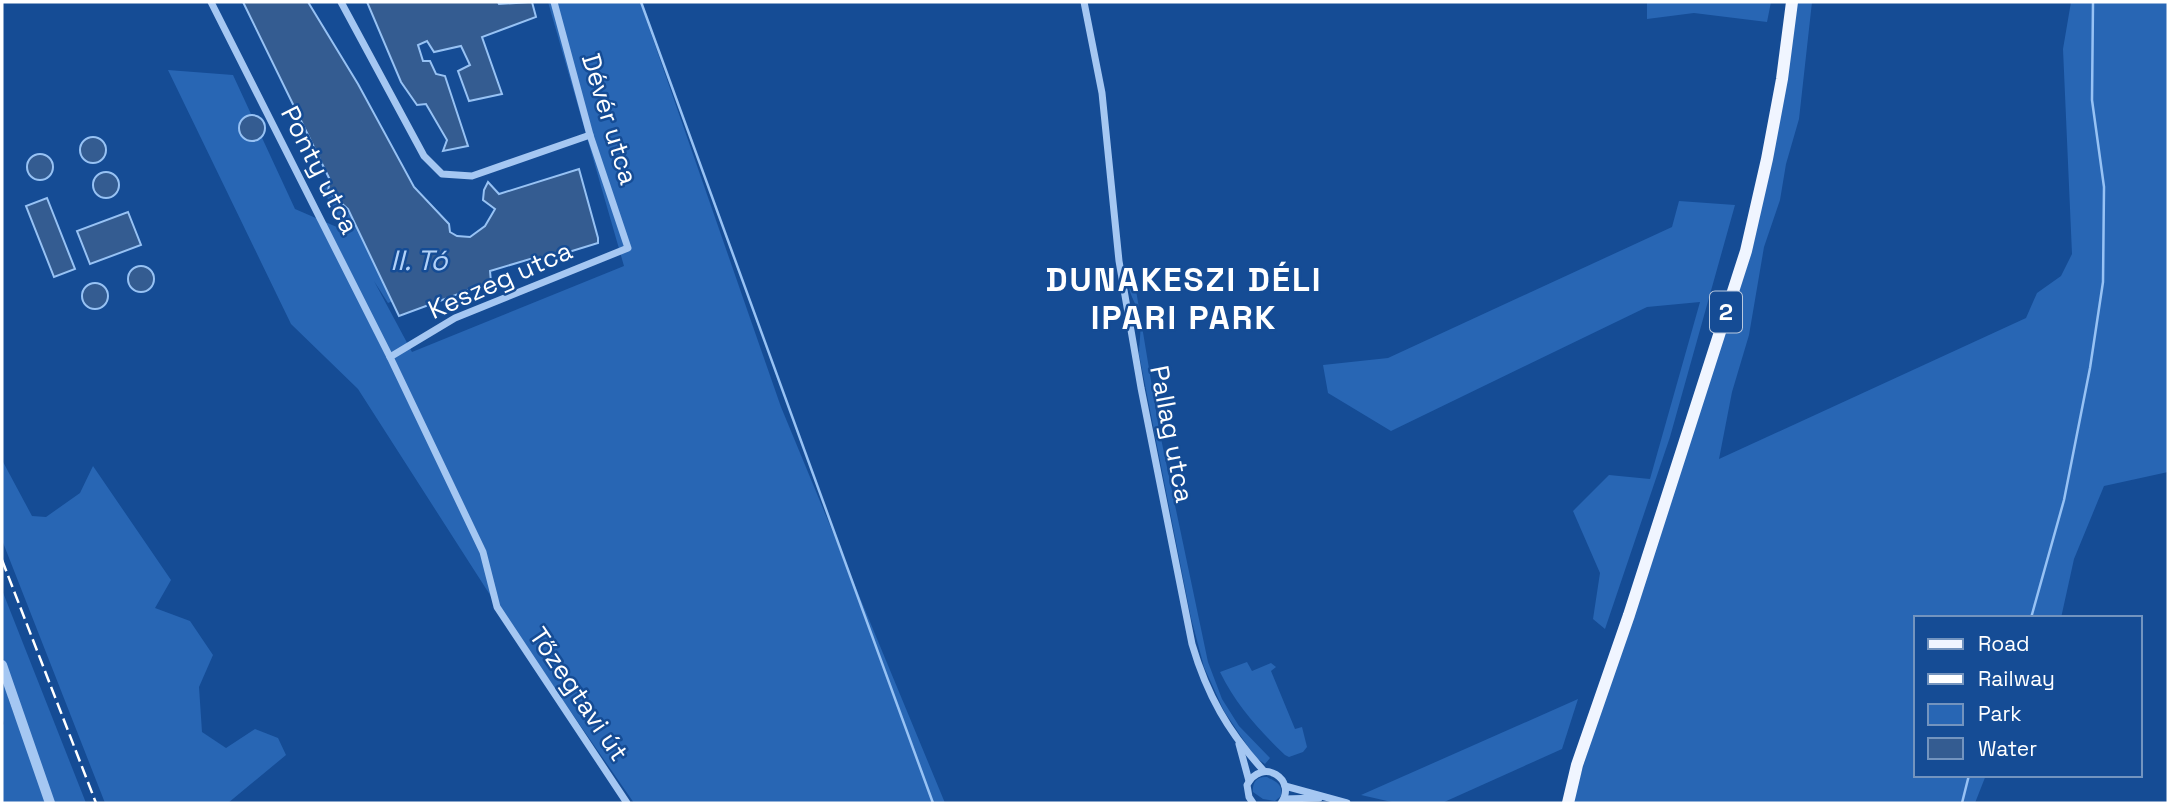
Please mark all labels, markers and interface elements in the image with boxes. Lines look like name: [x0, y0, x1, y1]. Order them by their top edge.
street label: Dévér utca: [574, 49, 646, 189]
street label: Ponty utca: [273, 100, 367, 240]
street label: Keszeg utca: [423, 233, 577, 327]
water label: II. Tó: [390, 242, 448, 278]
district label: DUNAKESZI DÉLI IPARI PARK: [1045, 259, 1323, 339]
road number: 2: [1710, 292, 1742, 332]
street label: Pallag utca: [1142, 363, 1202, 505]
legend: [1914, 616, 2142, 777]
street label: Tőzegtavi út: [522, 620, 636, 768]
text: Road: [1978, 630, 2030, 657]
text: Railway: [1978, 665, 2055, 692]
text: Park: [1978, 700, 2022, 727]
text: Water: [1978, 735, 2037, 762]

